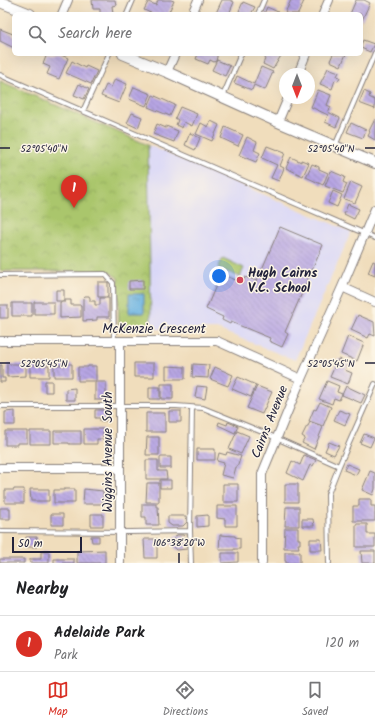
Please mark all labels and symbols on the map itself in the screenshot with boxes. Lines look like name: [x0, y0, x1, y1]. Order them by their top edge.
north arrow: [279, 68, 315, 104]
text: 52°05'40"N: [21, 141, 68, 157]
text: 52°05'40"N: [308, 141, 355, 157]
pin: 1: [61, 175, 87, 208]
place label: Hugh Cairns V.C. School: [248, 263, 317, 299]
your location: [209, 266, 229, 286]
marker: Hugh Cairns V.C. School: [235, 275, 245, 285]
street label: McKenzie Crescent: [102, 319, 207, 340]
text: 52°05'45"N: [20, 356, 68, 372]
text: 52°05'45"N: [307, 356, 355, 372]
street label: Cairns Avenue: [246, 382, 294, 462]
street label: Wiggins Avenue South: [98, 392, 119, 512]
scale bar: [12, 535, 82, 554]
text: 106°38'20"W: [153, 535, 205, 551]

